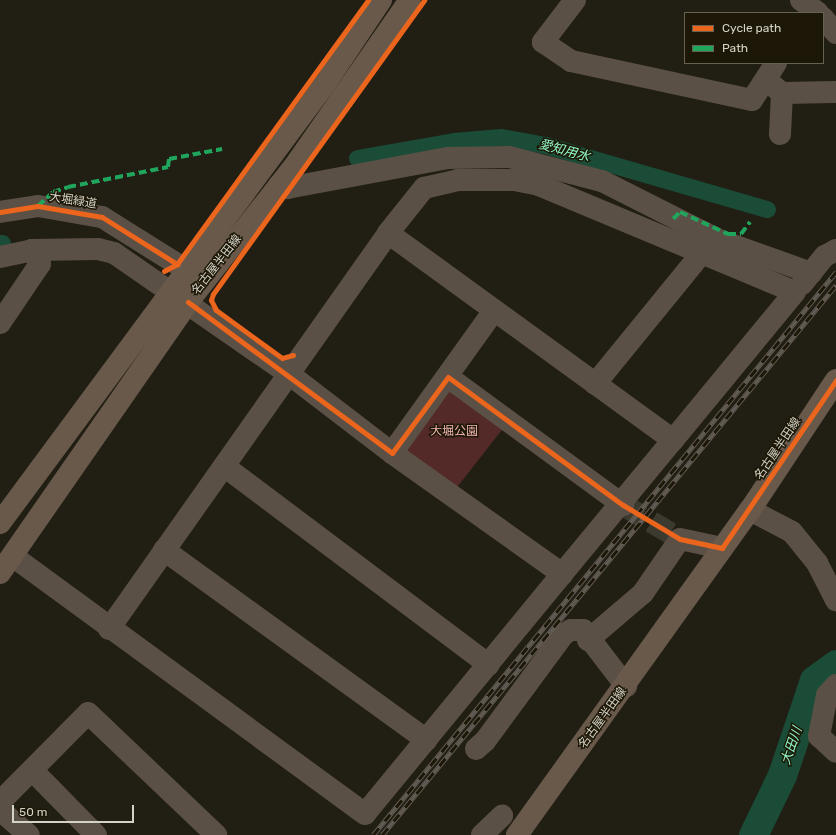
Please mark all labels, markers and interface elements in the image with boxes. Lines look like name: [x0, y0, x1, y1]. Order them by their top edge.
legend: [684, 12, 824, 64]
text: Cycle path: [722, 21, 781, 35]
text: Path: [722, 41, 748, 55]
water label: 愛知用水: [537, 137, 591, 165]
street label: 大堀緑道: [48, 190, 98, 212]
street label: 名古屋半田線: [189, 232, 245, 298]
street label: 名古屋半田線: [752, 415, 804, 483]
park label: 大堀公園: [430, 425, 478, 439]
street label: 名古屋半田線: [576, 685, 630, 751]
water label: 大田川: [778, 725, 806, 767]
scale bar: [14, 797, 136, 823]
text: 50 m: [19, 805, 47, 819]

